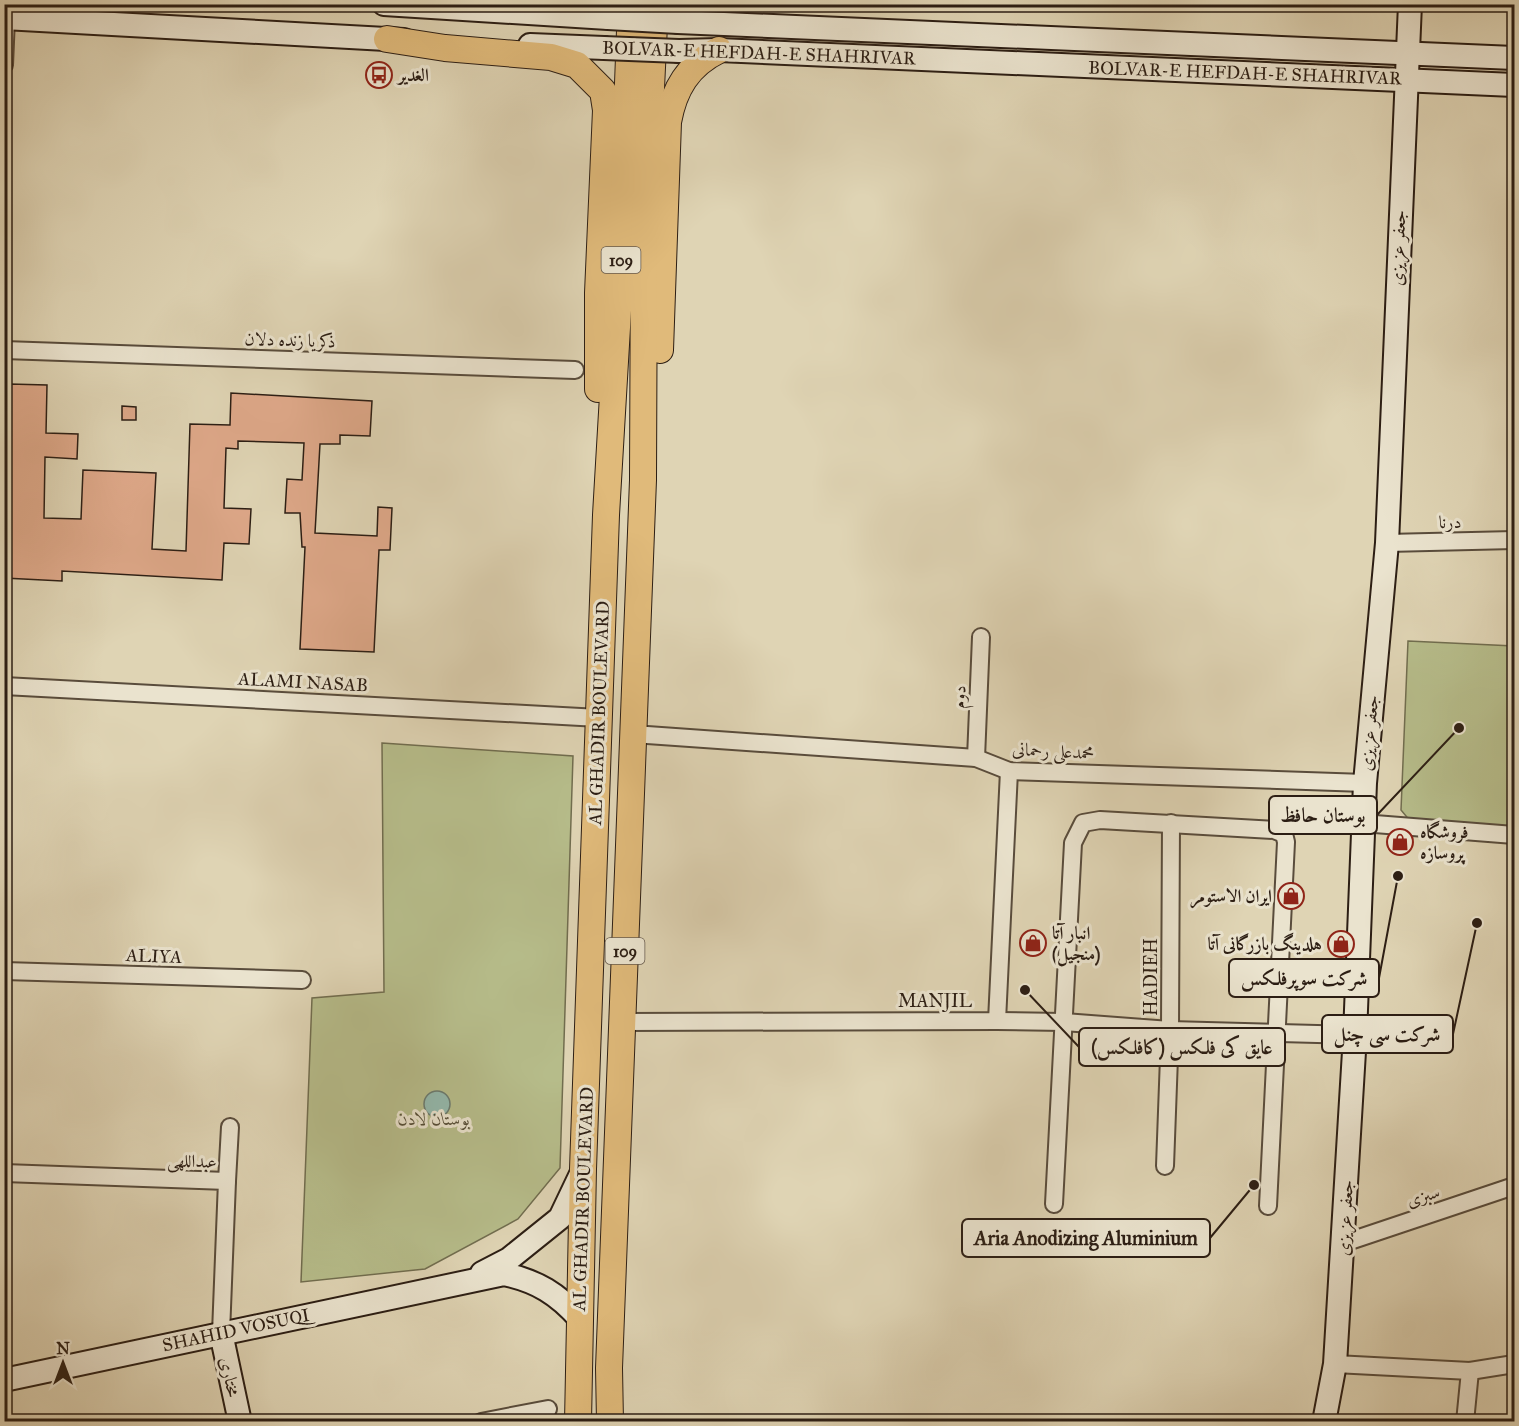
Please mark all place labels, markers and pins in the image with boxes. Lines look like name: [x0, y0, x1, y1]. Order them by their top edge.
bus stop icon: الغدیر: [364, 60, 394, 90]
place label: الغدیر: [396, 64, 429, 86]
callout: بوستان حافظ: [1269, 796, 1377, 834]
place label: فروشگاه پروسازه: [1420, 820, 1468, 865]
shop icon: فروشگاه پروسازه: [1385, 827, 1415, 857]
shop icon: ایران الاستومر: [1276, 881, 1306, 911]
place label: ایران الاستومر: [1190, 885, 1272, 909]
place label: انبار آتا (منجیل): [1052, 922, 1100, 967]
shop icon: انبار آتا (منجیل): [1018, 928, 1048, 958]
shop icon: هلدینگ بازرگانی آتا: [1326, 929, 1356, 959]
place label: هلدینگ بازرگانی آتا: [1207, 932, 1322, 955]
callout: شرکت سوپرفلکس: [1229, 959, 1379, 997]
callout: شرکت سی چنل: [1322, 1015, 1453, 1053]
callout: عایق کی فلکس (کافلکس): [1079, 1028, 1285, 1066]
callout: Aria Anodizing Aluminium: [962, 1219, 1210, 1257]

